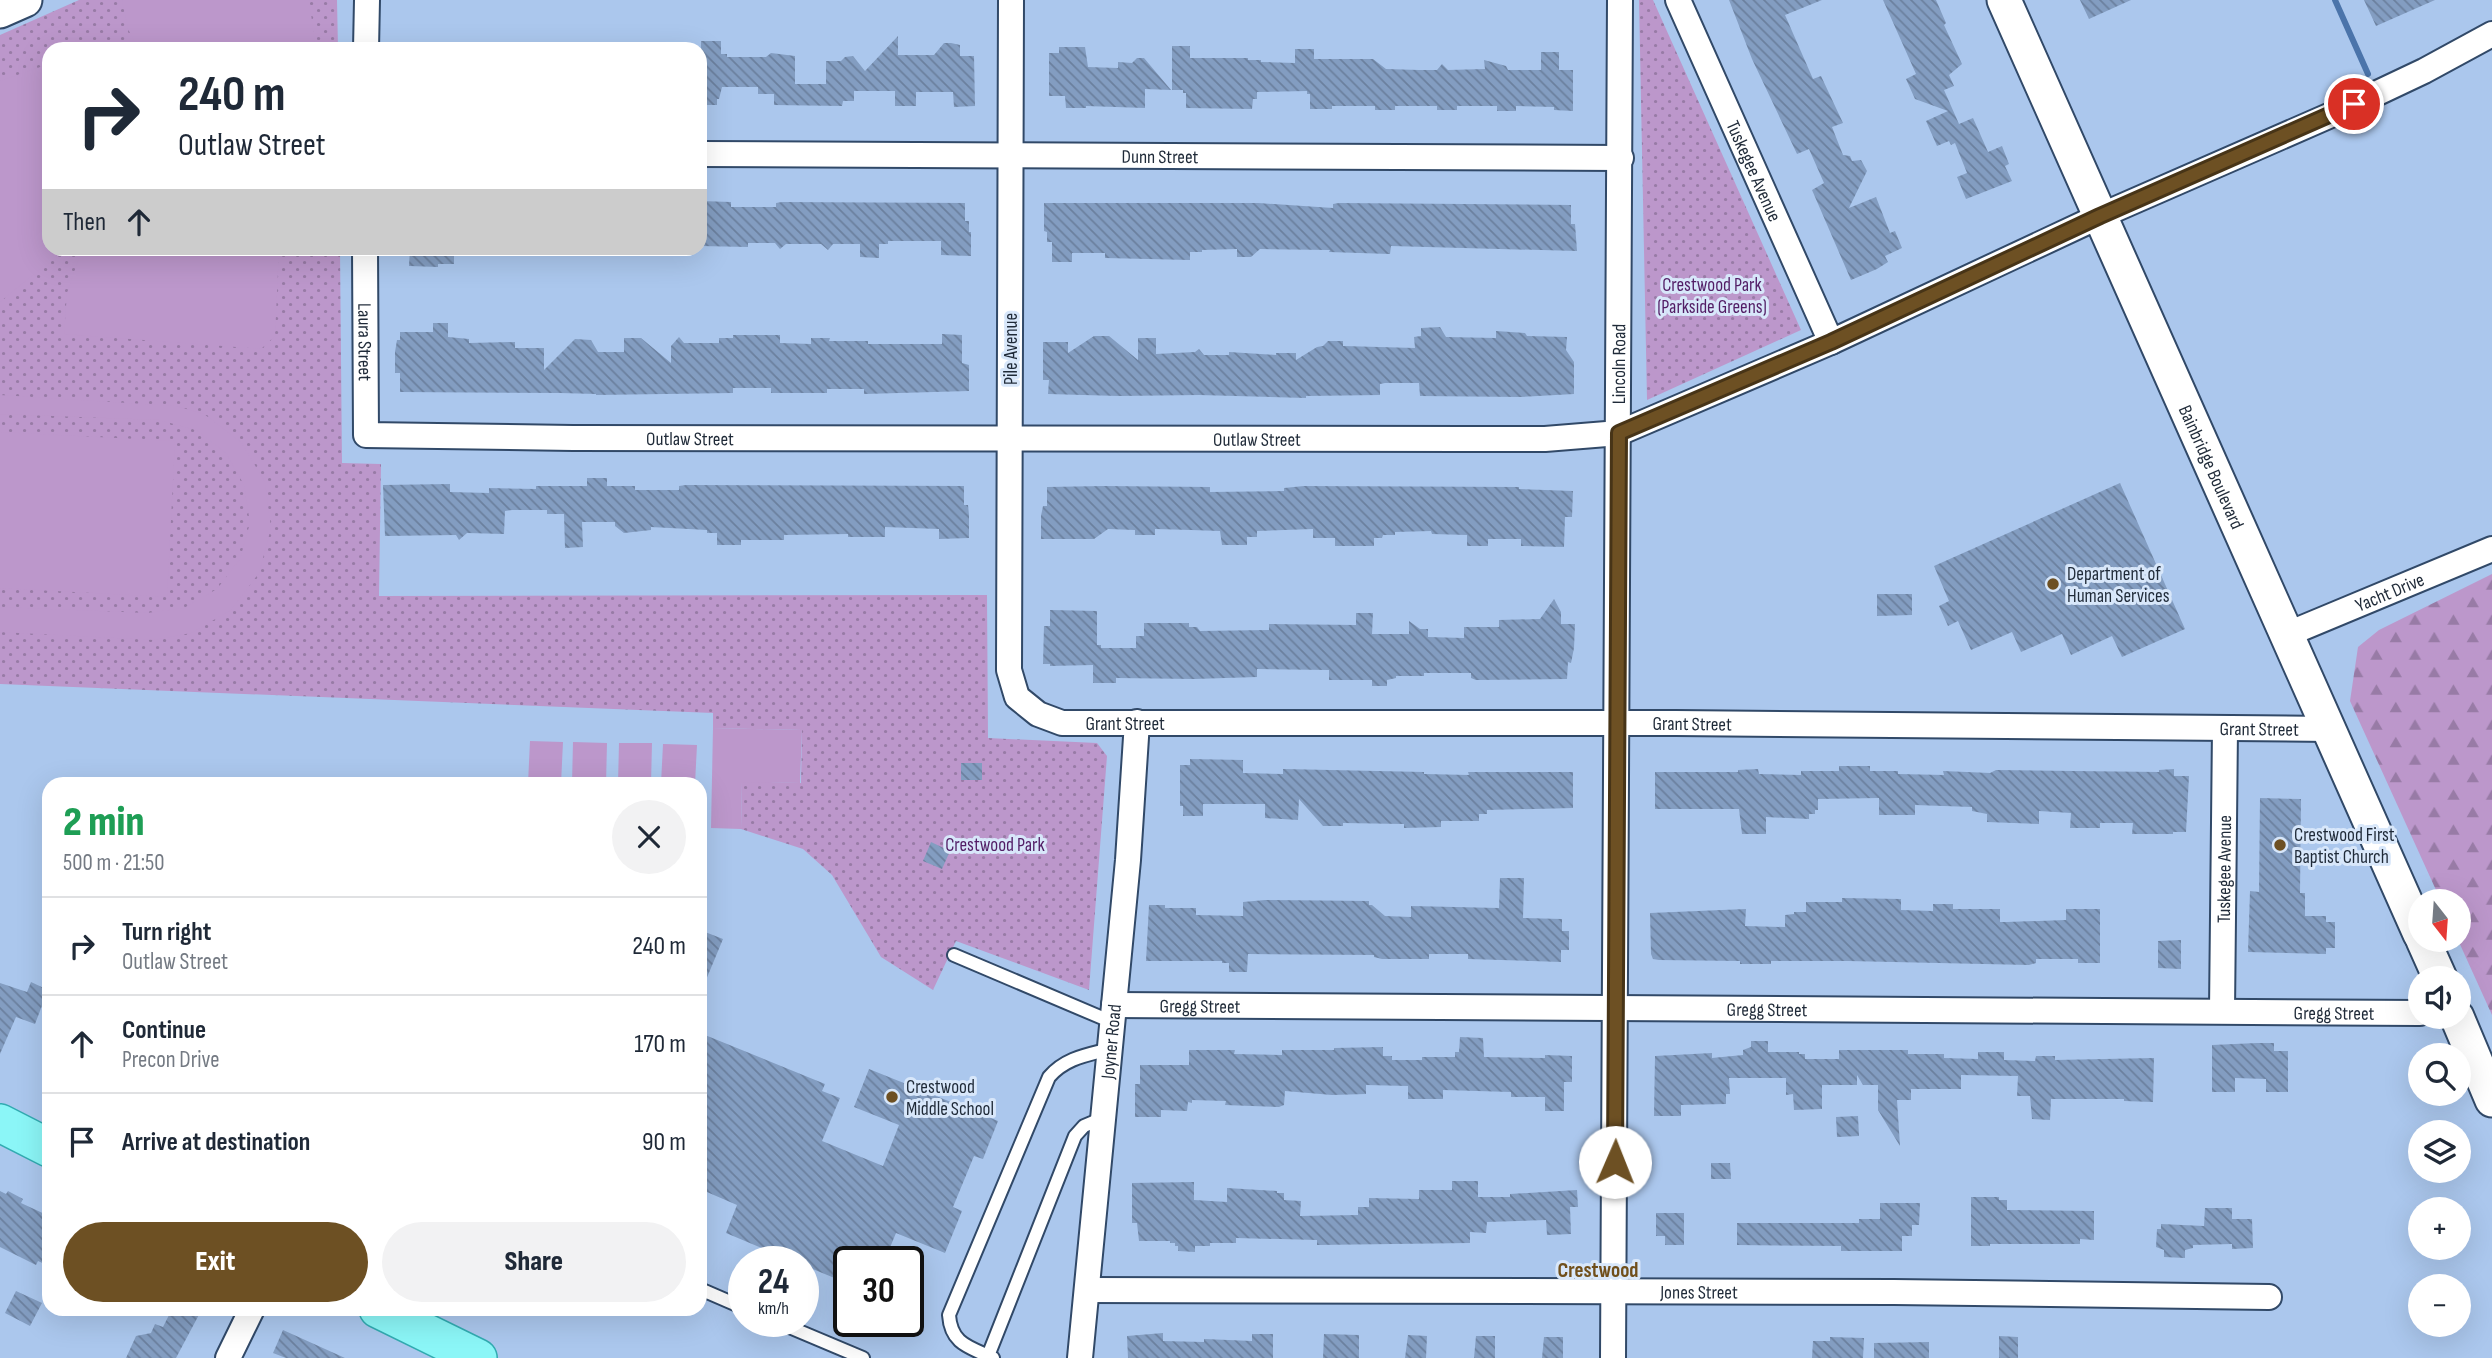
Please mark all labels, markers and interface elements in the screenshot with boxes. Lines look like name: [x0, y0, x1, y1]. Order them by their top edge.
text: 240 m: [178, 66, 286, 125]
icon: right: [63, 70, 154, 161]
pin: [2324, 74, 2384, 134]
icon: arrive: [2335, 85, 2373, 123]
street label: Tuskegee Avenue: [1720, 117, 1786, 225]
text: Outlaw Street: [178, 126, 326, 165]
street label: Dunn Street: [1122, 146, 1199, 169]
icon: ahead: [120, 203, 158, 241]
text: Then: [63, 207, 106, 238]
park label: Crestwood Park (Parkside Greens): [1657, 274, 1767, 319]
street label: Laura Street: [352, 303, 376, 381]
street label: Pile Avenue: [1000, 313, 1023, 385]
street label: Lincoln Road: [1608, 324, 1631, 404]
street label: Bainbridge Boulevard: [2173, 402, 2248, 533]
street label: Outlaw Street: [646, 428, 734, 451]
street label: Outlaw Street: [1213, 429, 1301, 452]
place label: Department of Human Services: [2067, 563, 2170, 608]
street label: Yacht Drive: [2352, 569, 2428, 618]
marker: Department of Human Services: [2045, 576, 2061, 592]
street label: Grant Street: [1086, 713, 1165, 736]
street label: Grant Street: [1653, 713, 1732, 737]
street label: Grant Street: [2219, 718, 2299, 742]
text: 2 min: [63, 797, 144, 848]
button: close: [612, 800, 686, 874]
street label: Tuskegee Avenue: [2213, 815, 2237, 923]
place label: Crestwood First Baptist Church: [2294, 824, 2395, 869]
park label: Crestwood Park: [945, 834, 1046, 857]
marker: Crestwood First Baptist Church: [2272, 837, 2288, 853]
text: 500 m · 21:50: [63, 849, 164, 877]
north arrow: [2408, 889, 2471, 952]
map controls: [2408, 889, 2471, 1337]
text: Turn right: [122, 917, 211, 948]
icon: right: [63, 927, 101, 965]
text: 240 m: [632, 931, 686, 962]
text: Outlaw Street: [122, 948, 228, 976]
button: sound: [2408, 966, 2471, 1029]
street label: Gregg Street: [1160, 995, 1241, 1019]
street label: Gregg Street: [1727, 999, 1808, 1022]
street label: Gregg Street: [2294, 1002, 2375, 1026]
street label: Joyner Road: [1097, 1003, 1127, 1081]
text: Continue: [122, 1015, 206, 1046]
icon: ahead: [63, 1025, 101, 1063]
text: 170 m: [634, 1029, 686, 1060]
button: search: [2408, 1043, 2471, 1106]
text: Precon Drive: [122, 1046, 220, 1074]
place label: Crestwood Middle School: [906, 1076, 994, 1121]
marker: Crestwood Middle School: [884, 1089, 900, 1105]
button: layers: [2408, 1120, 2471, 1183]
icon: arrive: [63, 1123, 101, 1161]
position arrow: [1578, 1125, 1652, 1199]
text: Arrive at destination: [122, 1127, 310, 1158]
text: 90 m: [642, 1127, 686, 1158]
button: +: [2408, 1197, 2471, 1260]
button: Exit: [63, 1222, 368, 1302]
button: Share: [382, 1222, 686, 1302]
speed limit sign: 30: [833, 1246, 924, 1337]
district label: Crestwood: [1558, 1258, 1638, 1283]
text: 24: [758, 1261, 789, 1304]
button: −: [2408, 1274, 2471, 1337]
street label: Jones Street: [1659, 1281, 1738, 1305]
text: km/h: [758, 1298, 789, 1319]

